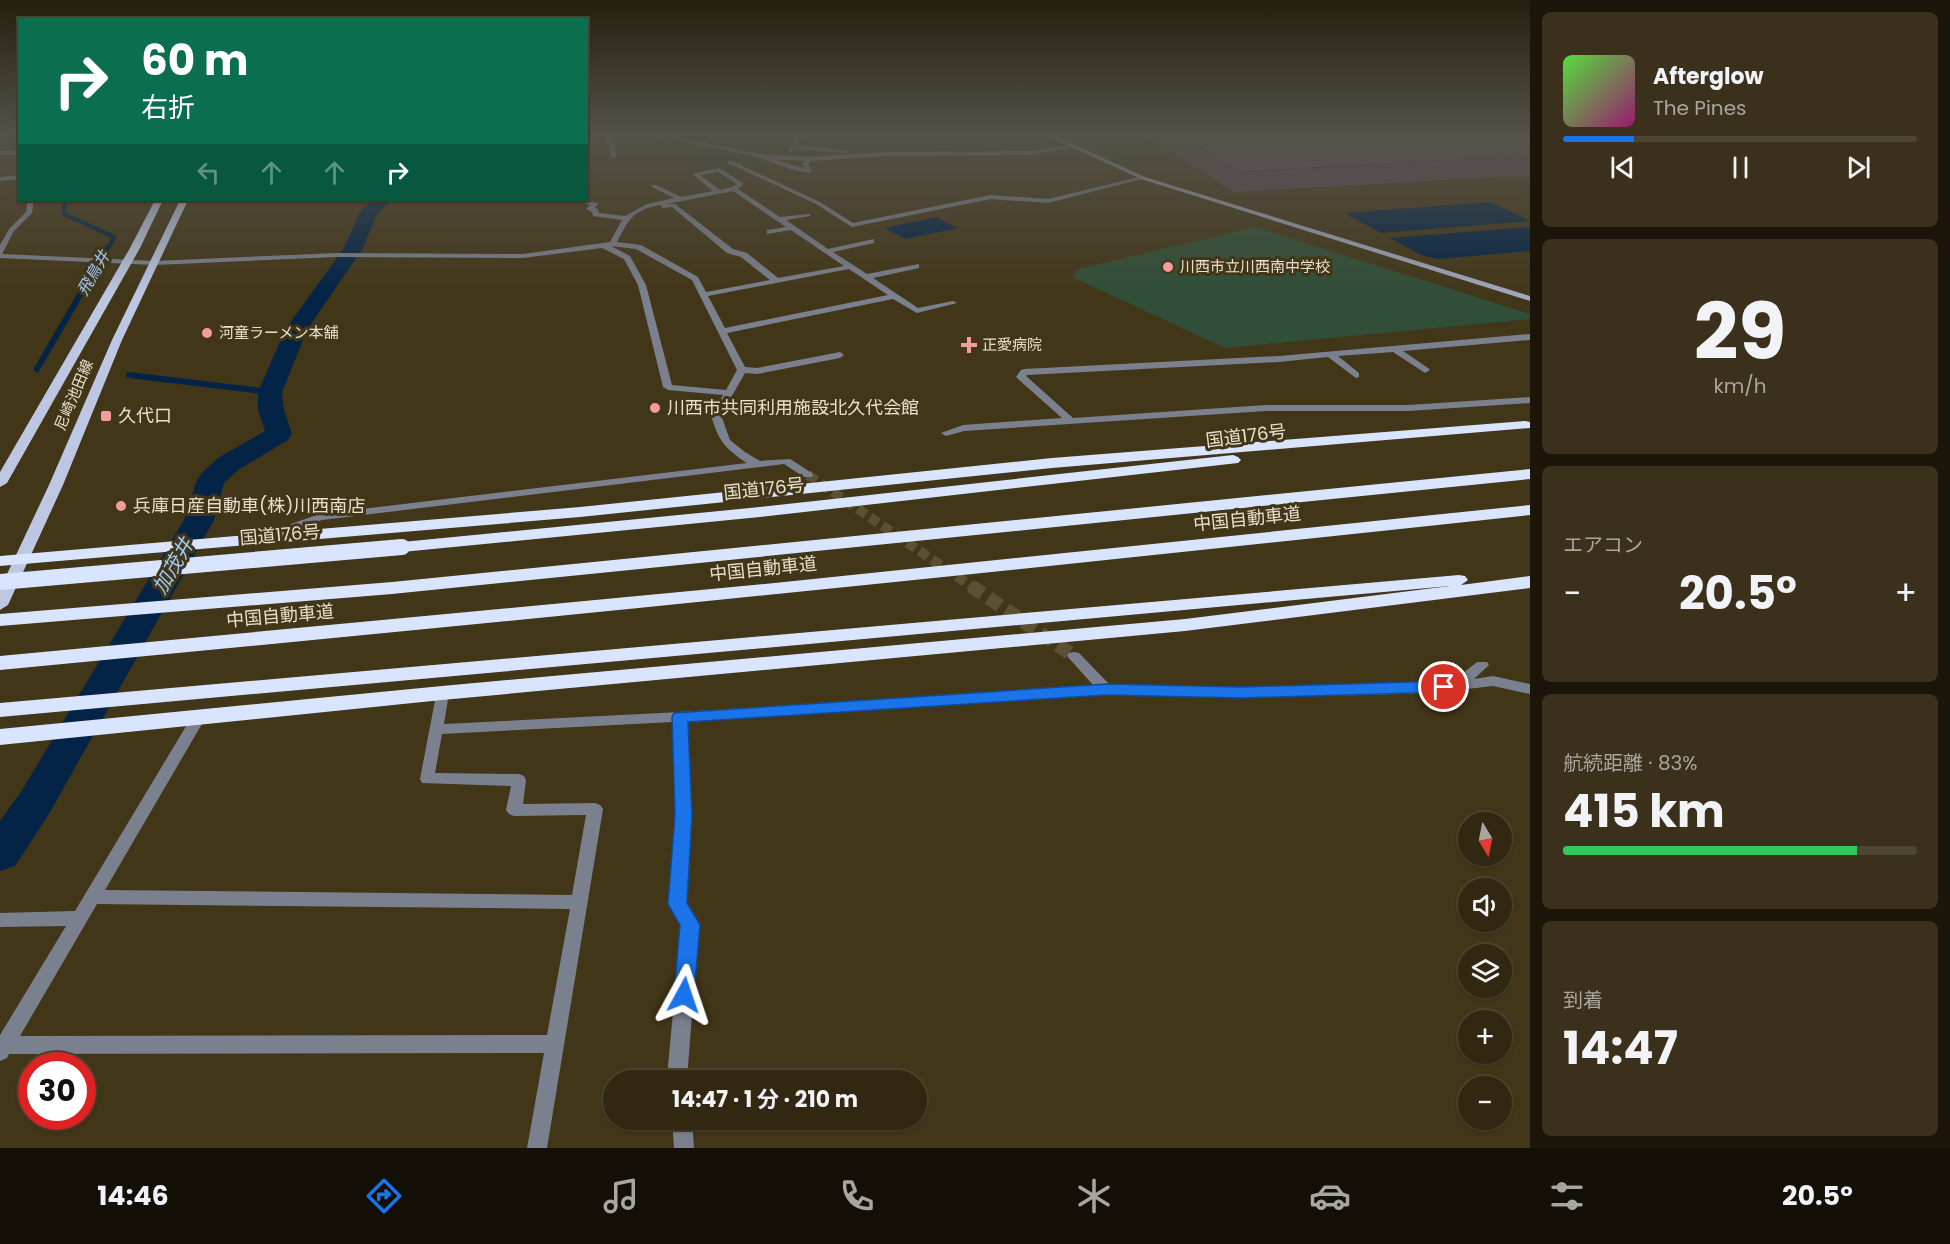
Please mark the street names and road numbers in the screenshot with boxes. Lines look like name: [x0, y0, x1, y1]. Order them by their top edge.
street label: 尼崎池田線: [49, 356, 98, 433]
street label: 国道176号: [1204, 418, 1288, 453]
street label: 国道176号: [722, 472, 806, 505]
street label: 中国自動車道: [1192, 500, 1302, 537]
street label: 国道176号: [239, 519, 321, 550]
street label: 中国自動車道: [708, 550, 818, 587]
street label: 中国自動車道: [225, 598, 335, 633]

